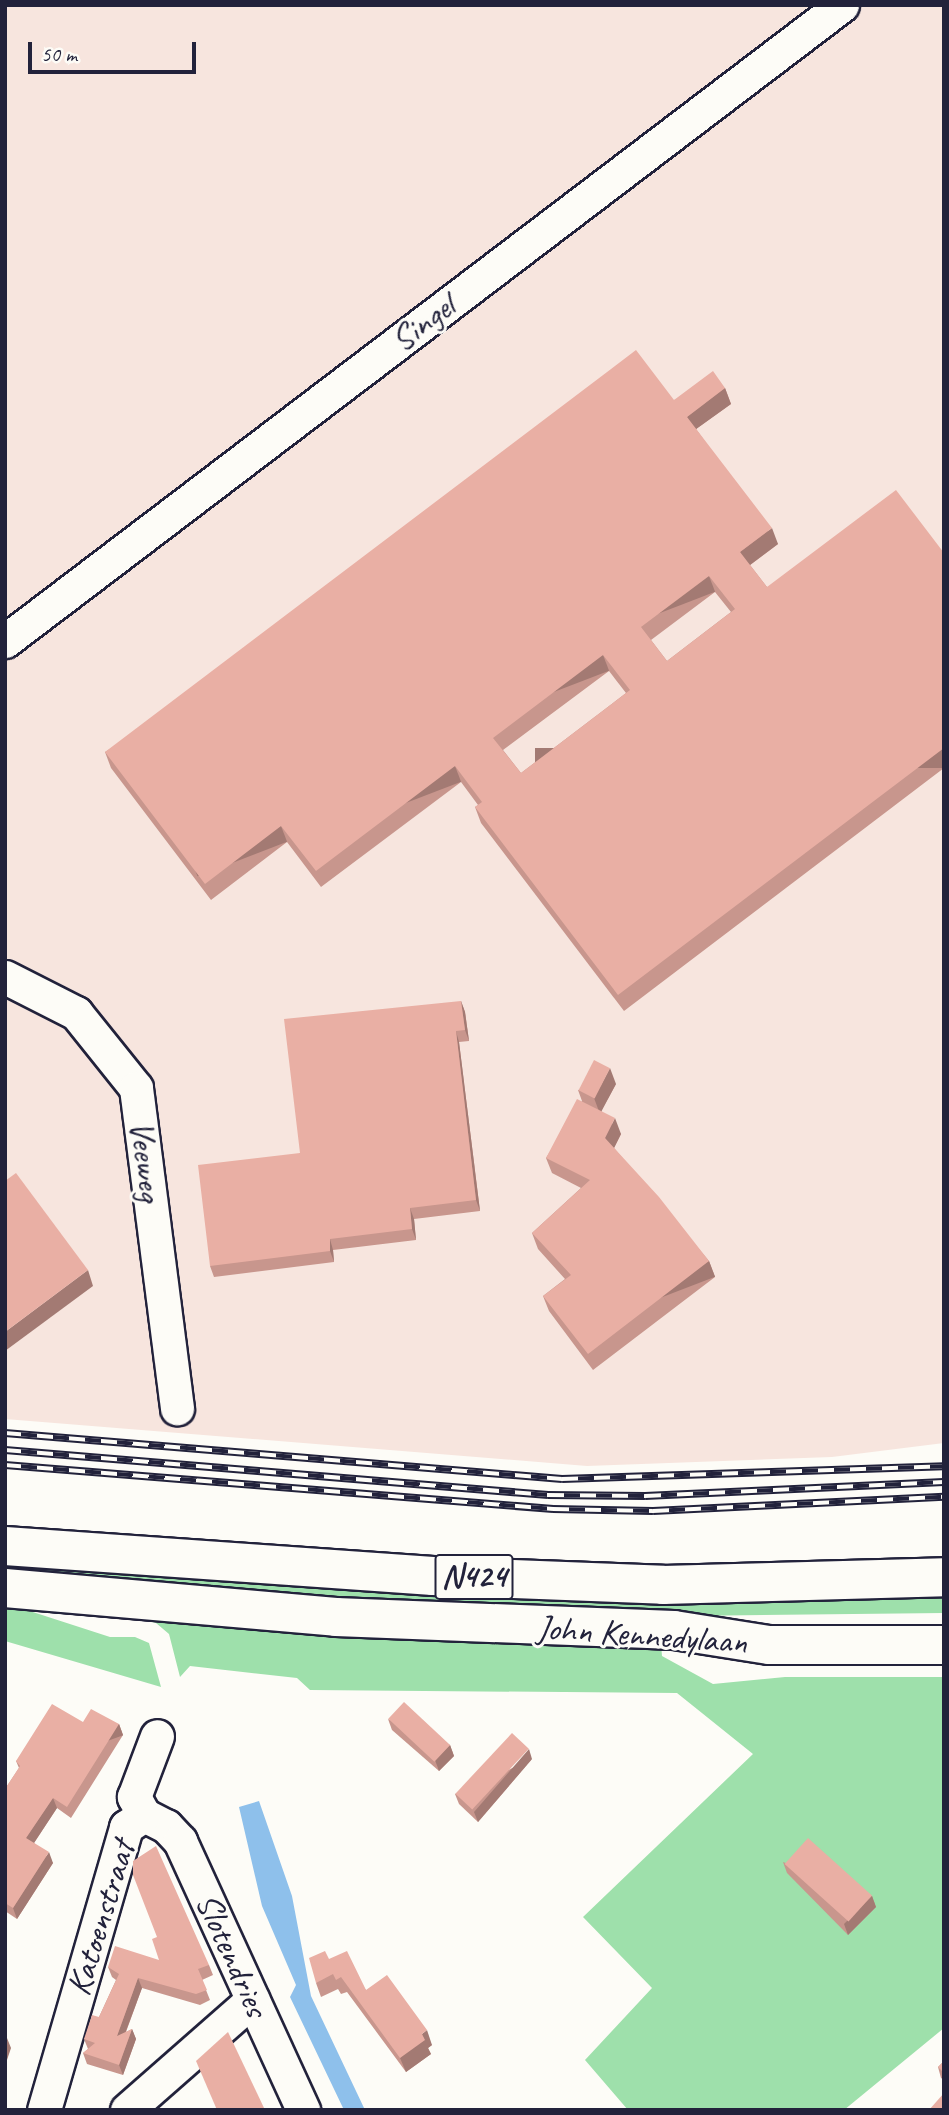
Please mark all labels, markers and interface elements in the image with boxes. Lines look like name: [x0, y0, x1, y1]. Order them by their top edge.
scale bar: [32, 28, 200, 72]
text: 50 m: [41, 41, 77, 67]
street label: Singel: [383, 285, 463, 361]
street label: Veeweg: [120, 1118, 172, 1204]
road number: N424: [434, 1548, 514, 1606]
street label: John Kennedylaan: [536, 1607, 748, 1663]
street label: Katoenstraat: [58, 1836, 144, 2000]
street label: Slotendries: [186, 1887, 278, 2023]

